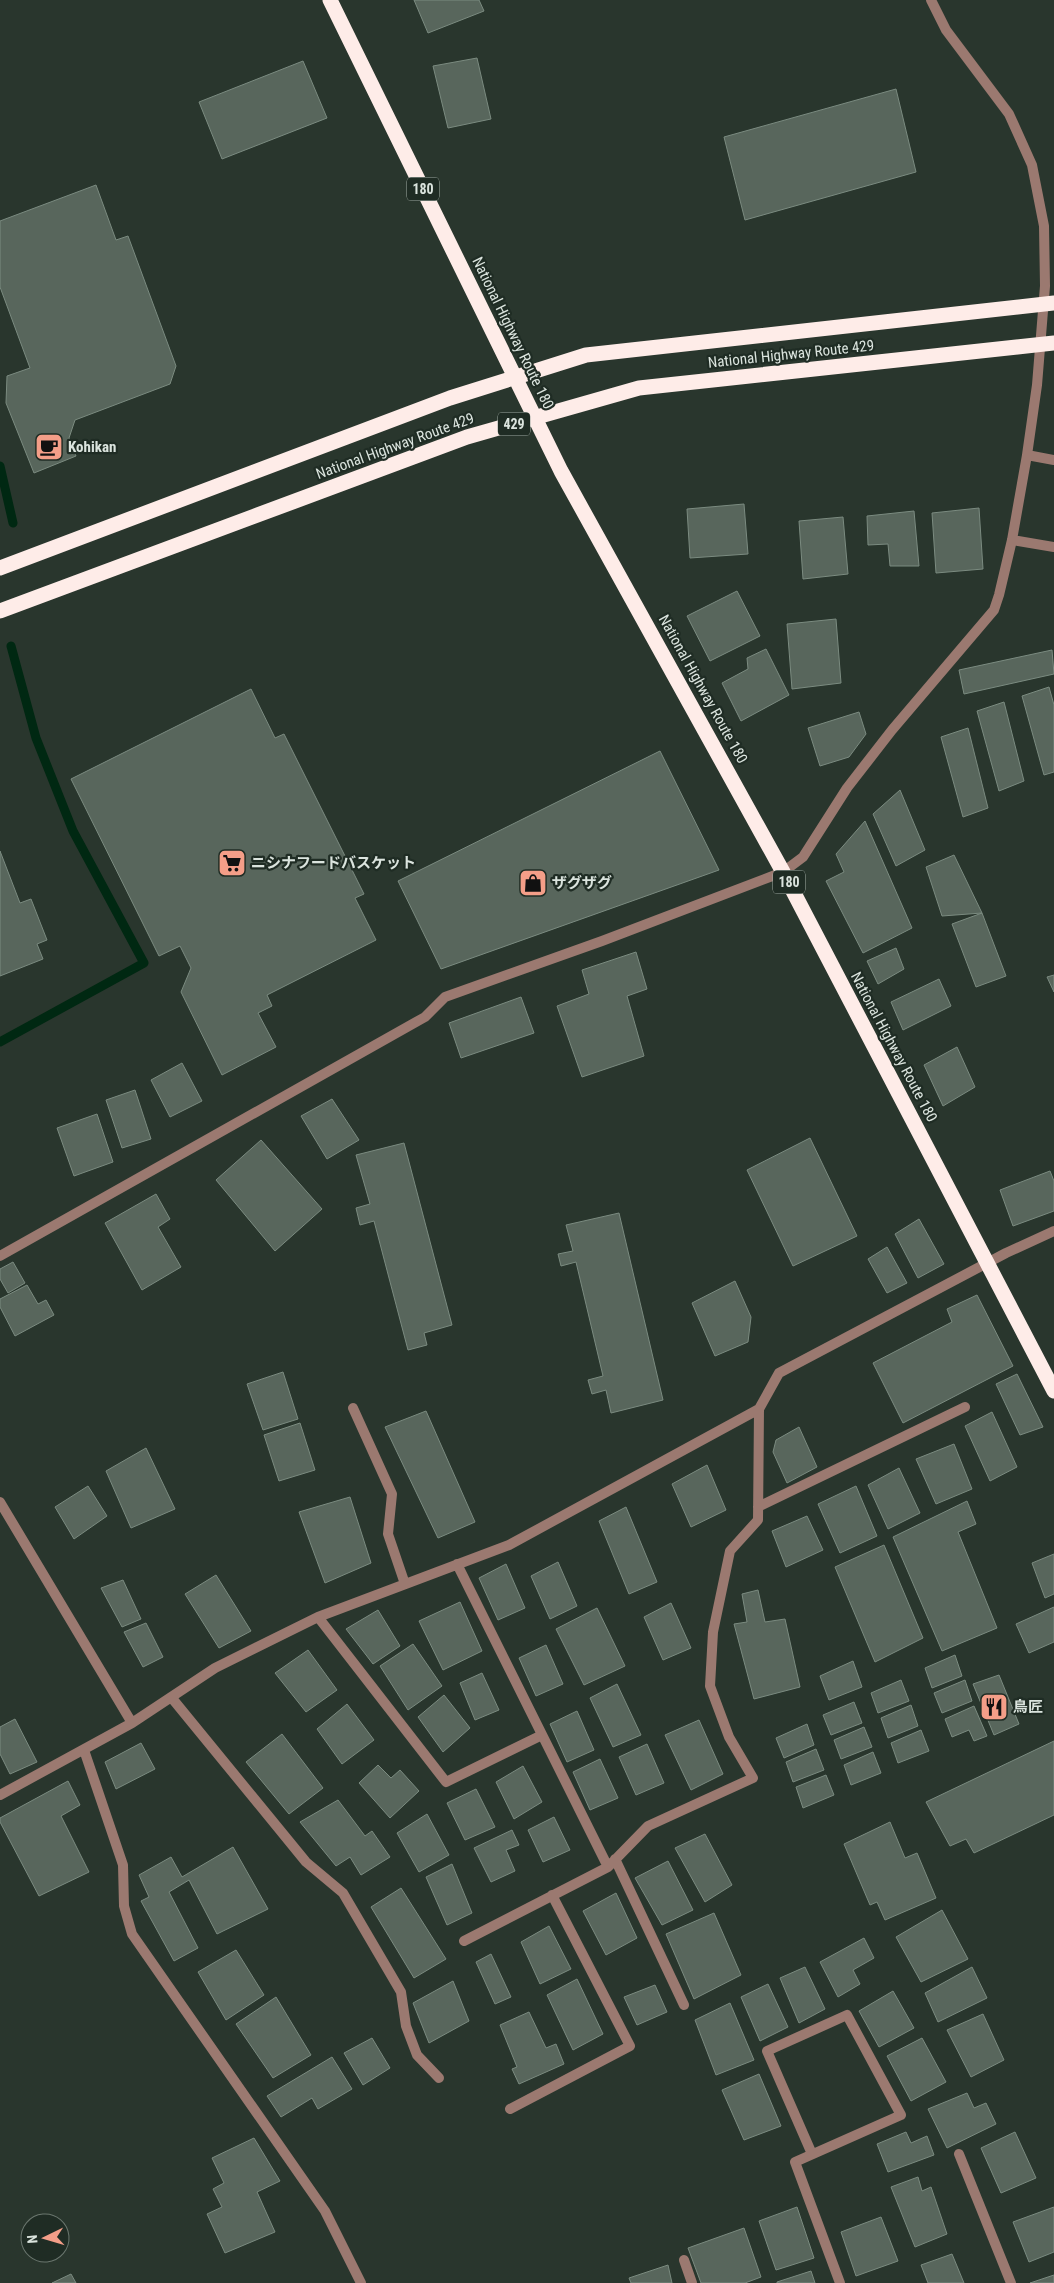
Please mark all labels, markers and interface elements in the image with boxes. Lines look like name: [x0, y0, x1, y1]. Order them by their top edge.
road number: 180: [407, 178, 439, 200]
street label: National Highway Route 180: [468, 254, 558, 412]
street label: National Highway Route 429: [707, 336, 875, 372]
street label: National Highway Route 429: [313, 409, 477, 483]
road number: 429: [498, 412, 530, 436]
cafe icon: Kohikan: [34, 432, 64, 462]
place label: Kohikan: [68, 438, 116, 456]
street label: National Highway Route 180: [655, 612, 751, 766]
supermarket icon: ニシナフードバスケット: [217, 848, 247, 878]
place label: ニシナフードバスケット: [251, 854, 416, 872]
shop icon: ザグザグ: [518, 868, 548, 898]
road number: 180: [773, 870, 805, 894]
place label: ザグザグ: [552, 874, 612, 892]
street label: National Highway Route 180: [847, 969, 941, 1125]
restaurant icon: 鳥匠: [979, 1692, 1009, 1722]
place label: 鳥匠: [1013, 1698, 1043, 1716]
north arrow: [20, 2213, 70, 2263]
text: N: [24, 2234, 40, 2244]

